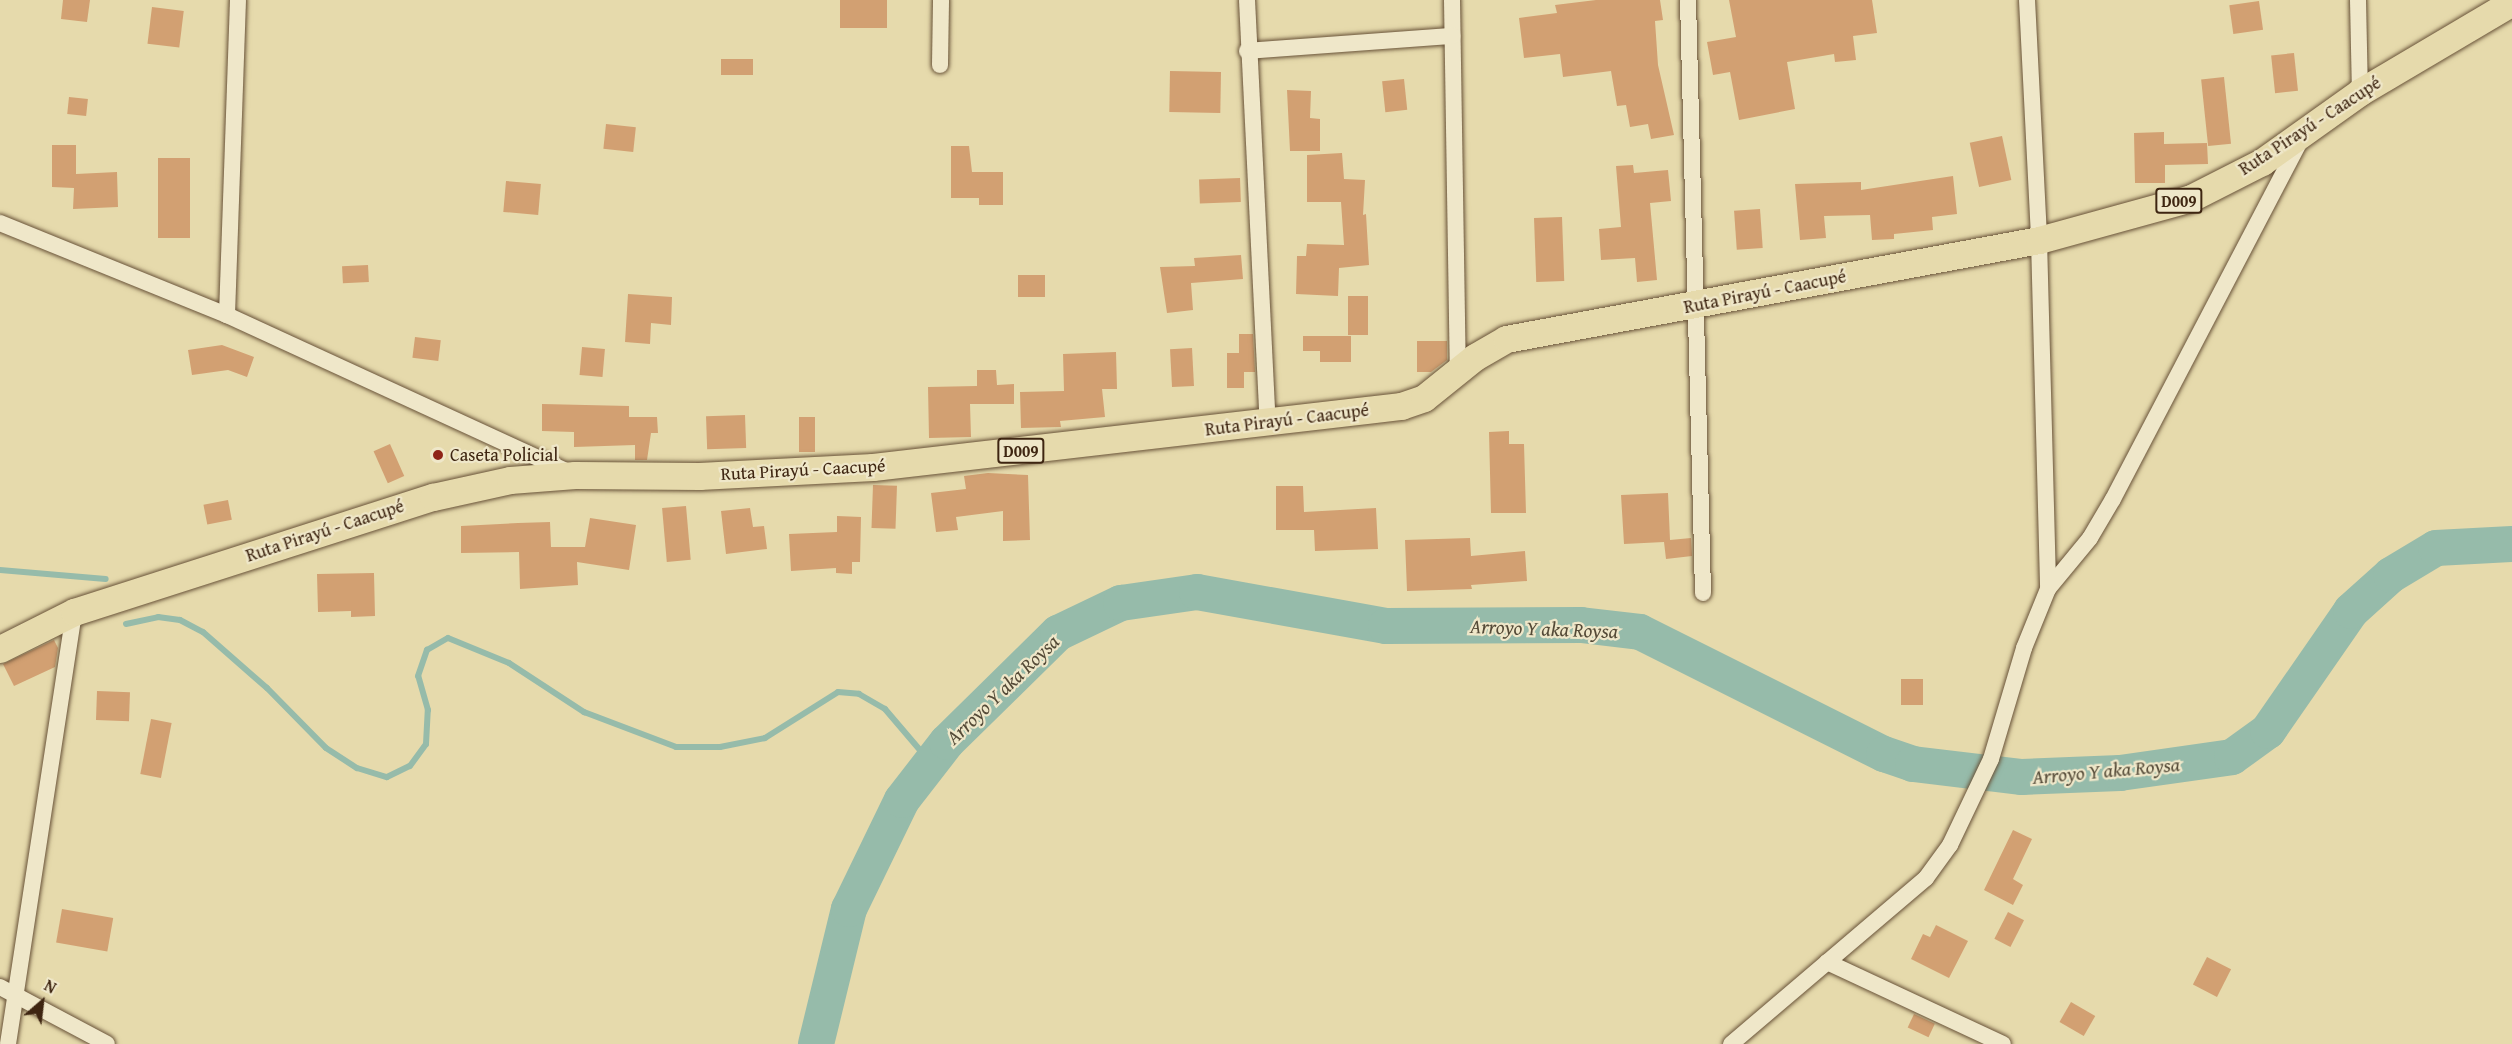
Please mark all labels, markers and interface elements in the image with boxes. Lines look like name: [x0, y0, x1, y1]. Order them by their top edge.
street label: Ruta Pirayú - Caacupé: [2235, 72, 2385, 180]
road number: D009: [2155, 188, 2203, 214]
street label: Ruta Pirayú - Caacupé: [1682, 266, 1848, 318]
street label: Ruta Pirayú - Caacupé: [1204, 399, 1370, 441]
road number: D009: [997, 438, 1045, 464]
place label: Caseta Policial: [450, 444, 558, 466]
marker: Caseta Policial: [431, 448, 445, 462]
street label: Ruta Pirayú - Caacupé: [720, 455, 886, 485]
street label: Ruta Pirayú - Caacupé: [243, 495, 407, 567]
water label: Arroyo Y aka Roysa: [1470, 613, 1618, 643]
water label: Arroyo Y aka Roysa: [940, 629, 1064, 749]
water label: Arroyo Y aka Roysa: [2031, 752, 2181, 788]
north arrow: [12, 972, 72, 1032]
text: N: [40, 973, 61, 999]

